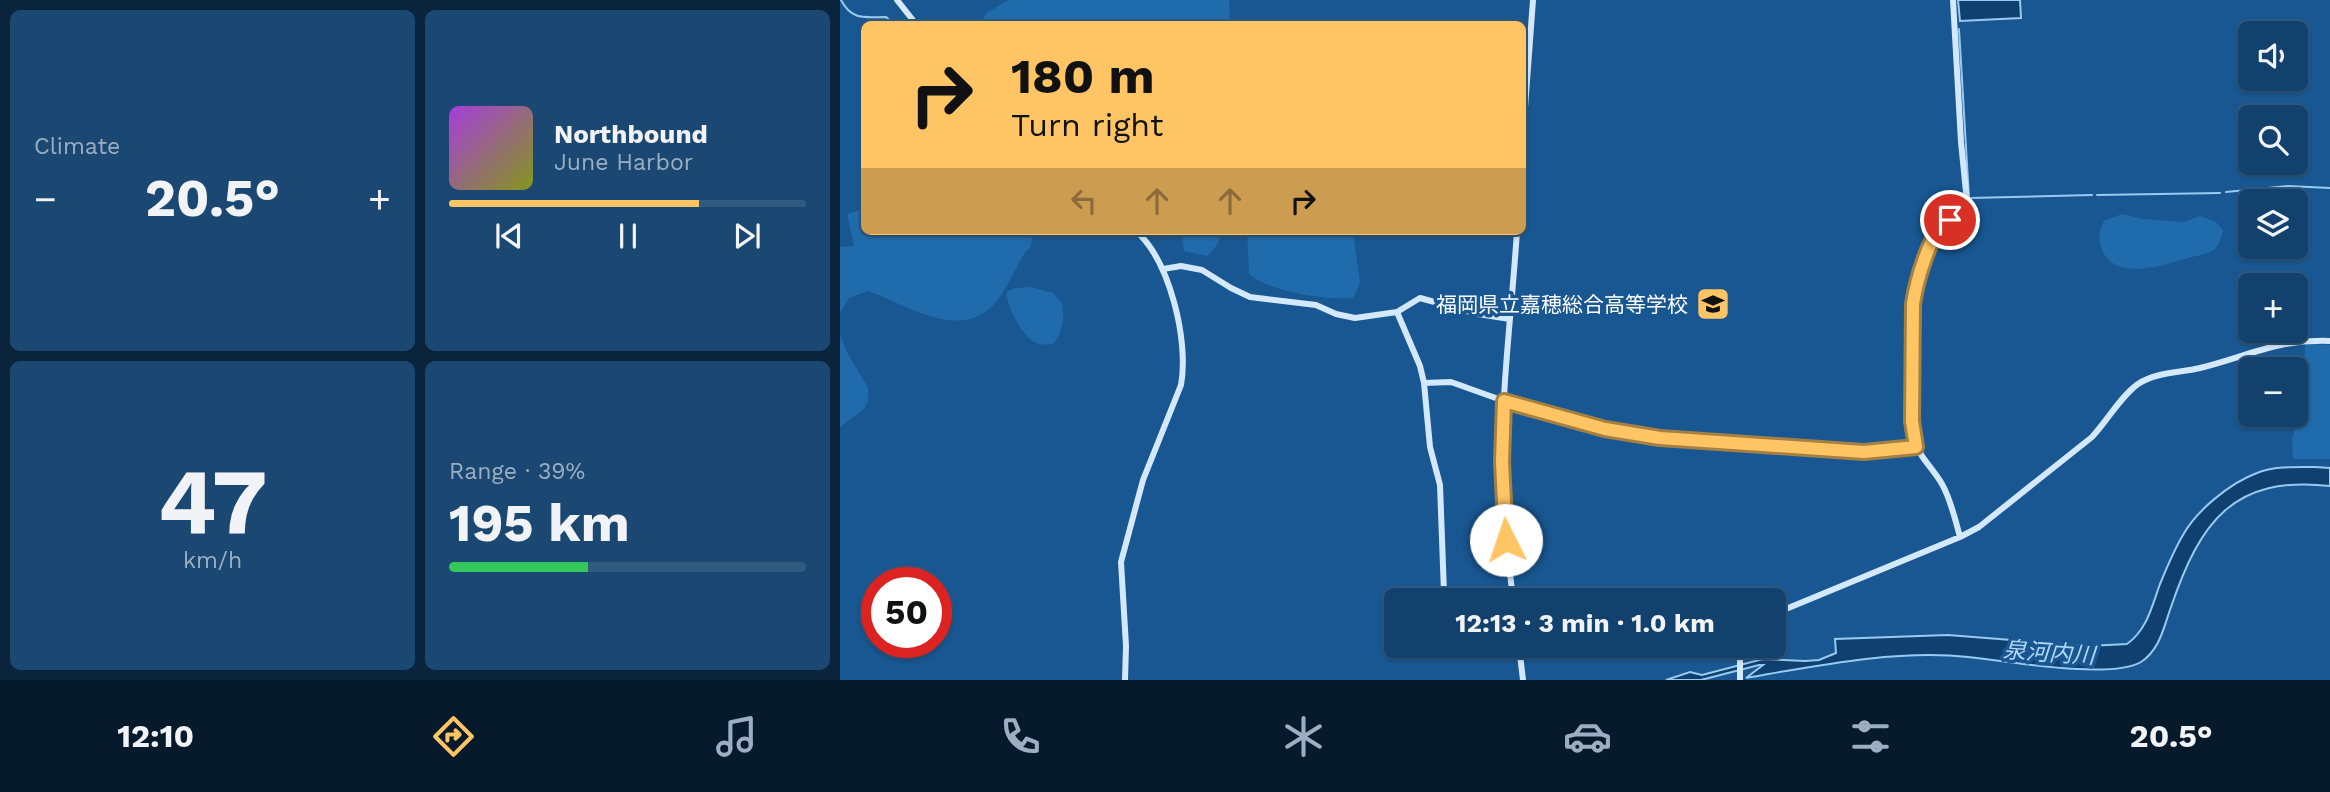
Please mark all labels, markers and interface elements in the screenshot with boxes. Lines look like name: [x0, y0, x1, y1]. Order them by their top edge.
map controls: [2238, 21, 2308, 427]
button: sound: [2238, 21, 2308, 91]
text: 180 m: [1011, 47, 1155, 105]
icon: right: [896, 49, 987, 140]
button: search: [2238, 105, 2308, 175]
text: Turn right: [1011, 106, 1163, 144]
text: Northbound: [554, 119, 708, 149]
text: Climate: [34, 133, 120, 160]
text: June Harbor: [554, 149, 693, 176]
text: 20.5°: [145, 168, 280, 229]
text: −: [34, 177, 57, 221]
text: +: [368, 177, 391, 221]
icon: left: [1065, 182, 1103, 220]
icon: ahead: [1138, 182, 1176, 220]
icon: ahead: [1211, 182, 1249, 220]
icon: right: [1284, 182, 1322, 220]
button: layers: [2238, 189, 2308, 259]
pin: [1920, 190, 1980, 250]
icon: arrive: [1931, 201, 1969, 239]
icon: previous: [490, 217, 528, 255]
icon: pause: [609, 217, 647, 255]
icon: next: [728, 217, 766, 255]
button: +: [2238, 273, 2308, 343]
school or university icon: 福岡県立嘉穂総合高等学校: [1694, 285, 1732, 323]
place label: 福岡県立嘉穂総合高等学校: [1436, 292, 1688, 317]
button: −: [2238, 357, 2308, 427]
text: 47: [158, 448, 267, 555]
text: Range · 39%: [449, 458, 585, 485]
text: 195 km: [449, 493, 630, 554]
position arrow: [1469, 503, 1543, 577]
text: km/h: [183, 547, 242, 574]
speed limit sign: 50: [861, 567, 952, 658]
text: 12:13 · 3 min · 1.0 km: [1455, 608, 1715, 638]
water label: 泉河内川: [2002, 636, 2099, 670]
icon: directions: [429, 712, 478, 761]
icon: music: [712, 712, 761, 761]
icon: phone: [996, 712, 1045, 761]
icon: climate: [1279, 712, 1328, 761]
icon: car: [1563, 712, 1612, 761]
icon: filters: [1846, 712, 1895, 761]
text: 12:10: [117, 717, 194, 755]
text: 20.5°: [2130, 717, 2213, 755]

